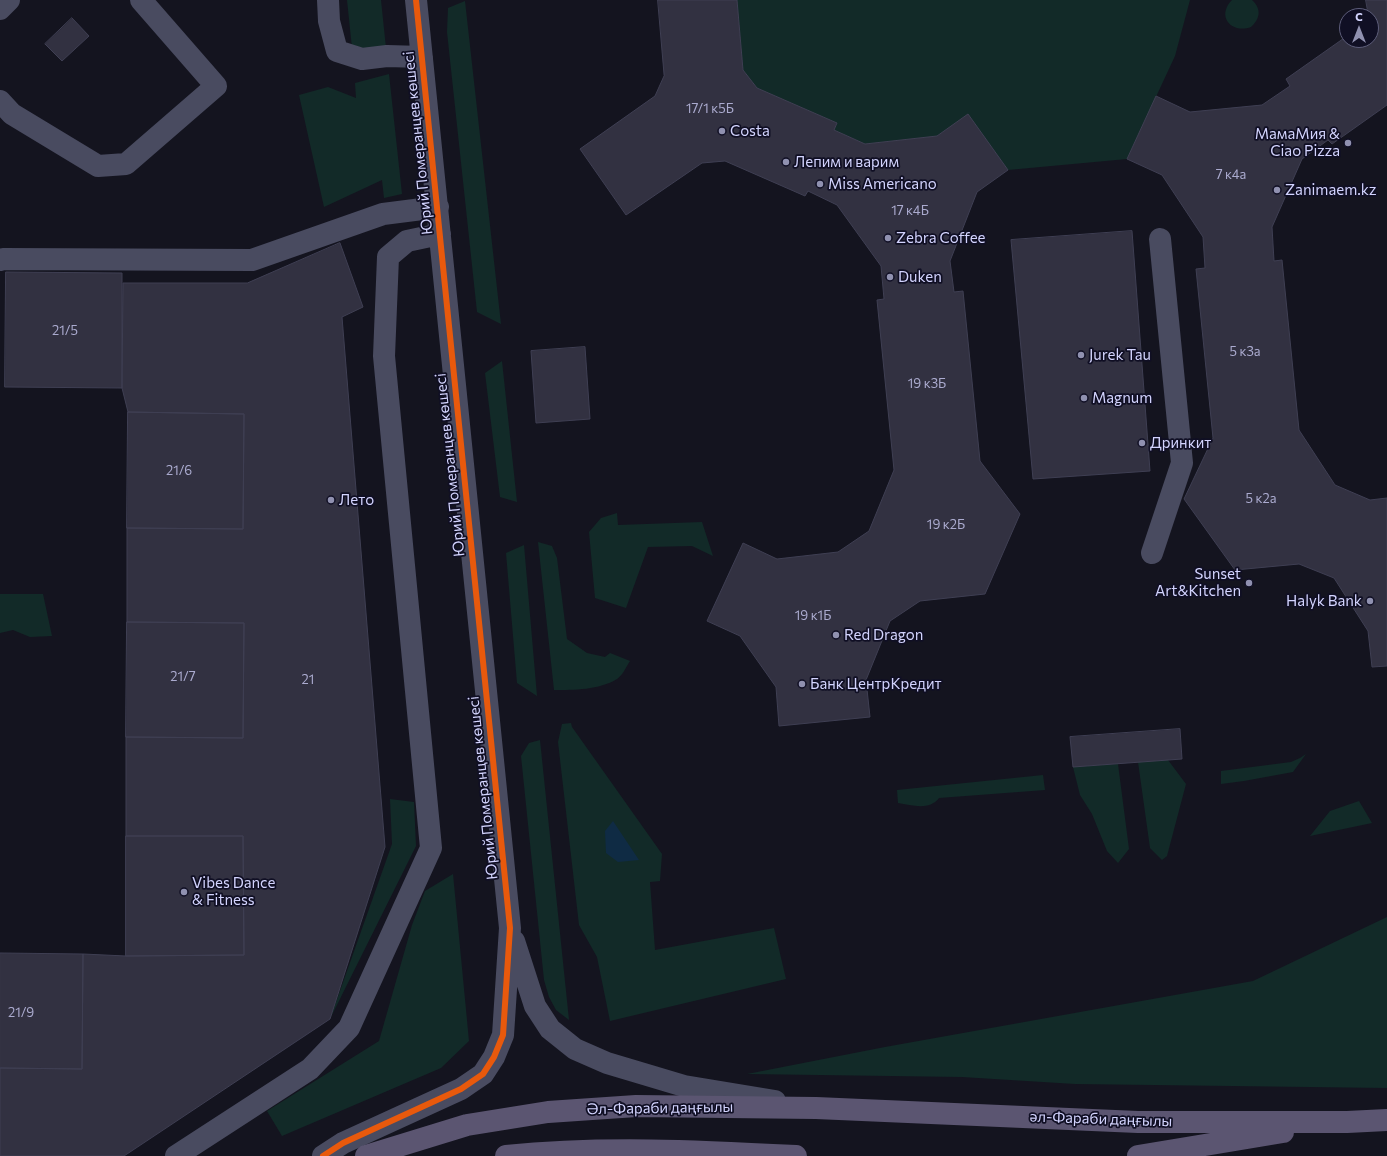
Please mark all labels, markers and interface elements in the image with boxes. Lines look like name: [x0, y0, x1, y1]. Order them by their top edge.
north arrow: [1339, 8, 1379, 48]
text: С: [1355, 10, 1363, 23]
street label: Юрий Померанцев көшесі: [399, 50, 437, 236]
house number: 17/1 к5Б: [686, 101, 734, 117]
place label: Costa: [730, 122, 770, 140]
place label: МамаМия & Ciao Pizza: [1255, 125, 1340, 160]
marker: Costa: [717, 126, 727, 136]
marker: МамаМия & Ciao Pizza: [1343, 138, 1353, 148]
place label: Лепим и варим: [794, 153, 899, 171]
marker: Лепим и варим: [781, 157, 791, 167]
house number: 7 к4а: [1216, 167, 1246, 183]
place label: Miss Americano: [828, 175, 937, 193]
marker: Miss Americano: [815, 179, 825, 189]
place label: Zanimaem.kz: [1285, 181, 1376, 199]
marker: Zanimaem.kz: [1272, 185, 1282, 195]
house number: 17 к4Б: [891, 203, 929, 219]
place label: Zebra Coffee: [896, 229, 986, 247]
marker: Zebra Coffee: [883, 233, 893, 243]
place label: Duken: [898, 268, 942, 286]
marker: Duken: [885, 272, 895, 282]
house number: 21/5: [52, 323, 78, 339]
house number: 5 к3а: [1229, 344, 1261, 360]
place label: Jurek Tau: [1089, 346, 1151, 364]
marker: Jurek Tau: [1076, 350, 1086, 360]
street label: Юрий Померанцев көшесі: [431, 372, 469, 558]
house number: 19 к3Б: [908, 376, 946, 392]
place label: Magnum: [1092, 389, 1152, 407]
marker: Magnum: [1079, 393, 1089, 403]
place label: Дринкит: [1150, 434, 1211, 452]
marker: Дринкит: [1137, 438, 1147, 448]
house number: 21/6: [166, 463, 192, 479]
place label: Лето: [339, 491, 374, 509]
house number: 5 к2а: [1246, 491, 1276, 507]
marker: Лето: [326, 495, 336, 505]
house number: 19 к2Б: [927, 517, 965, 533]
place label: Sunset Art&Kitchen: [1155, 565, 1241, 600]
marker: Sunset Art&Kitchen: [1244, 578, 1254, 588]
place label: Halyk Bank: [1286, 592, 1362, 610]
marker: Halyk Bank: [1365, 596, 1375, 606]
house number: 19 к1Б: [795, 608, 831, 624]
place label: Red Dragon: [844, 626, 923, 644]
marker: Red Dragon: [831, 630, 841, 640]
house number: 21/7: [170, 669, 196, 685]
house number: 21: [302, 672, 314, 688]
place label: Банк ЦентрКредит: [810, 675, 942, 693]
marker: Банк ЦентрКредит: [797, 679, 807, 689]
street label: Юрий Померанцев көшесі: [464, 695, 502, 881]
place label: Vibes Dance & Fitness: [192, 874, 275, 909]
marker: Vibes Dance & Fitness: [179, 887, 189, 897]
house number: 21/9: [8, 1005, 34, 1021]
street label: Әл-Фараби даңғылы: [587, 1098, 733, 1118]
street label: әл-Фараби даңғылы: [1029, 1108, 1173, 1130]

